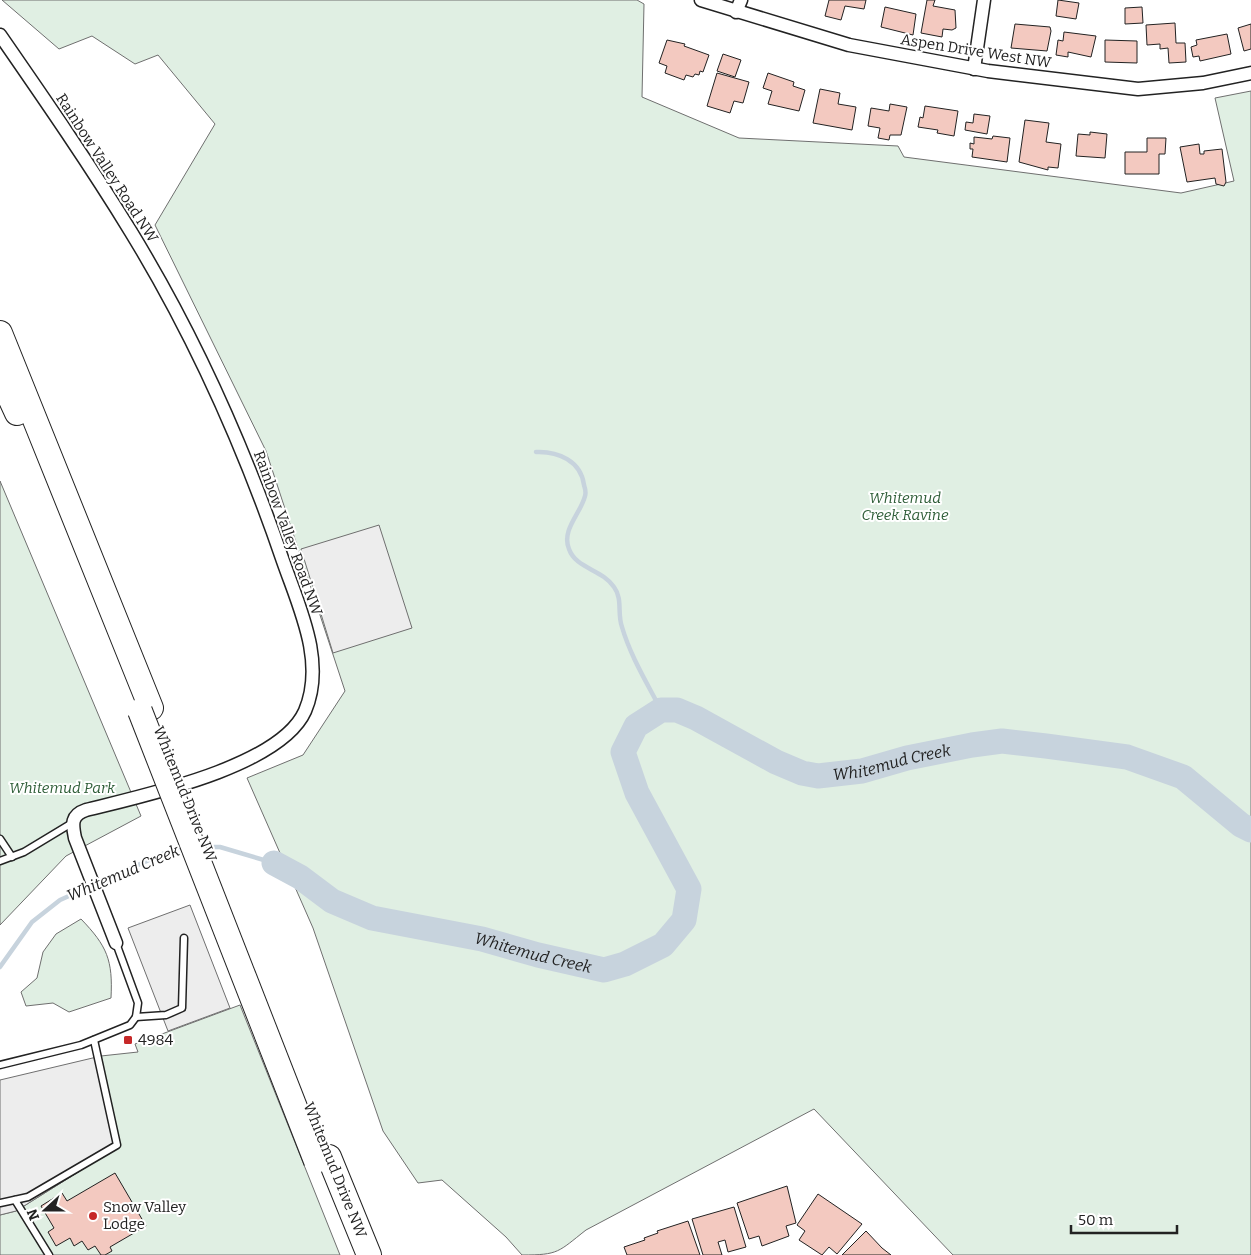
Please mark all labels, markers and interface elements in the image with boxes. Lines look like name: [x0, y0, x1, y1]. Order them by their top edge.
street label: Aspen Drive West NW: [899, 30, 1053, 72]
street label: Rainbow Valley Road NW: [52, 90, 162, 246]
street label: Rainbow Valley Road NW: [250, 448, 326, 618]
park label: Whitemud Creek Ravine: [862, 489, 949, 524]
street label: Whitemud Drive NW: [150, 724, 221, 865]
water label: Whitemud Creek: [832, 740, 952, 784]
park label: Whitemud Park: [9, 779, 116, 797]
water label: Whitemud Creek: [64, 841, 182, 905]
water label: Whitemud Creek: [472, 928, 594, 977]
place label: 4984: [138, 1031, 174, 1049]
marker: 4984: [122, 1034, 134, 1046]
street label: Whitemud Drive NW: [300, 1100, 371, 1241]
north arrow: [20, 1185, 70, 1235]
place label: Snow Valley Lodge: [103, 1198, 186, 1233]
scale bar: [1071, 1202, 1177, 1234]
text: N: [23, 1206, 43, 1223]
marker: Snow Valley Lodge: [87, 1210, 99, 1222]
text: 50 m: [1078, 1211, 1114, 1229]

